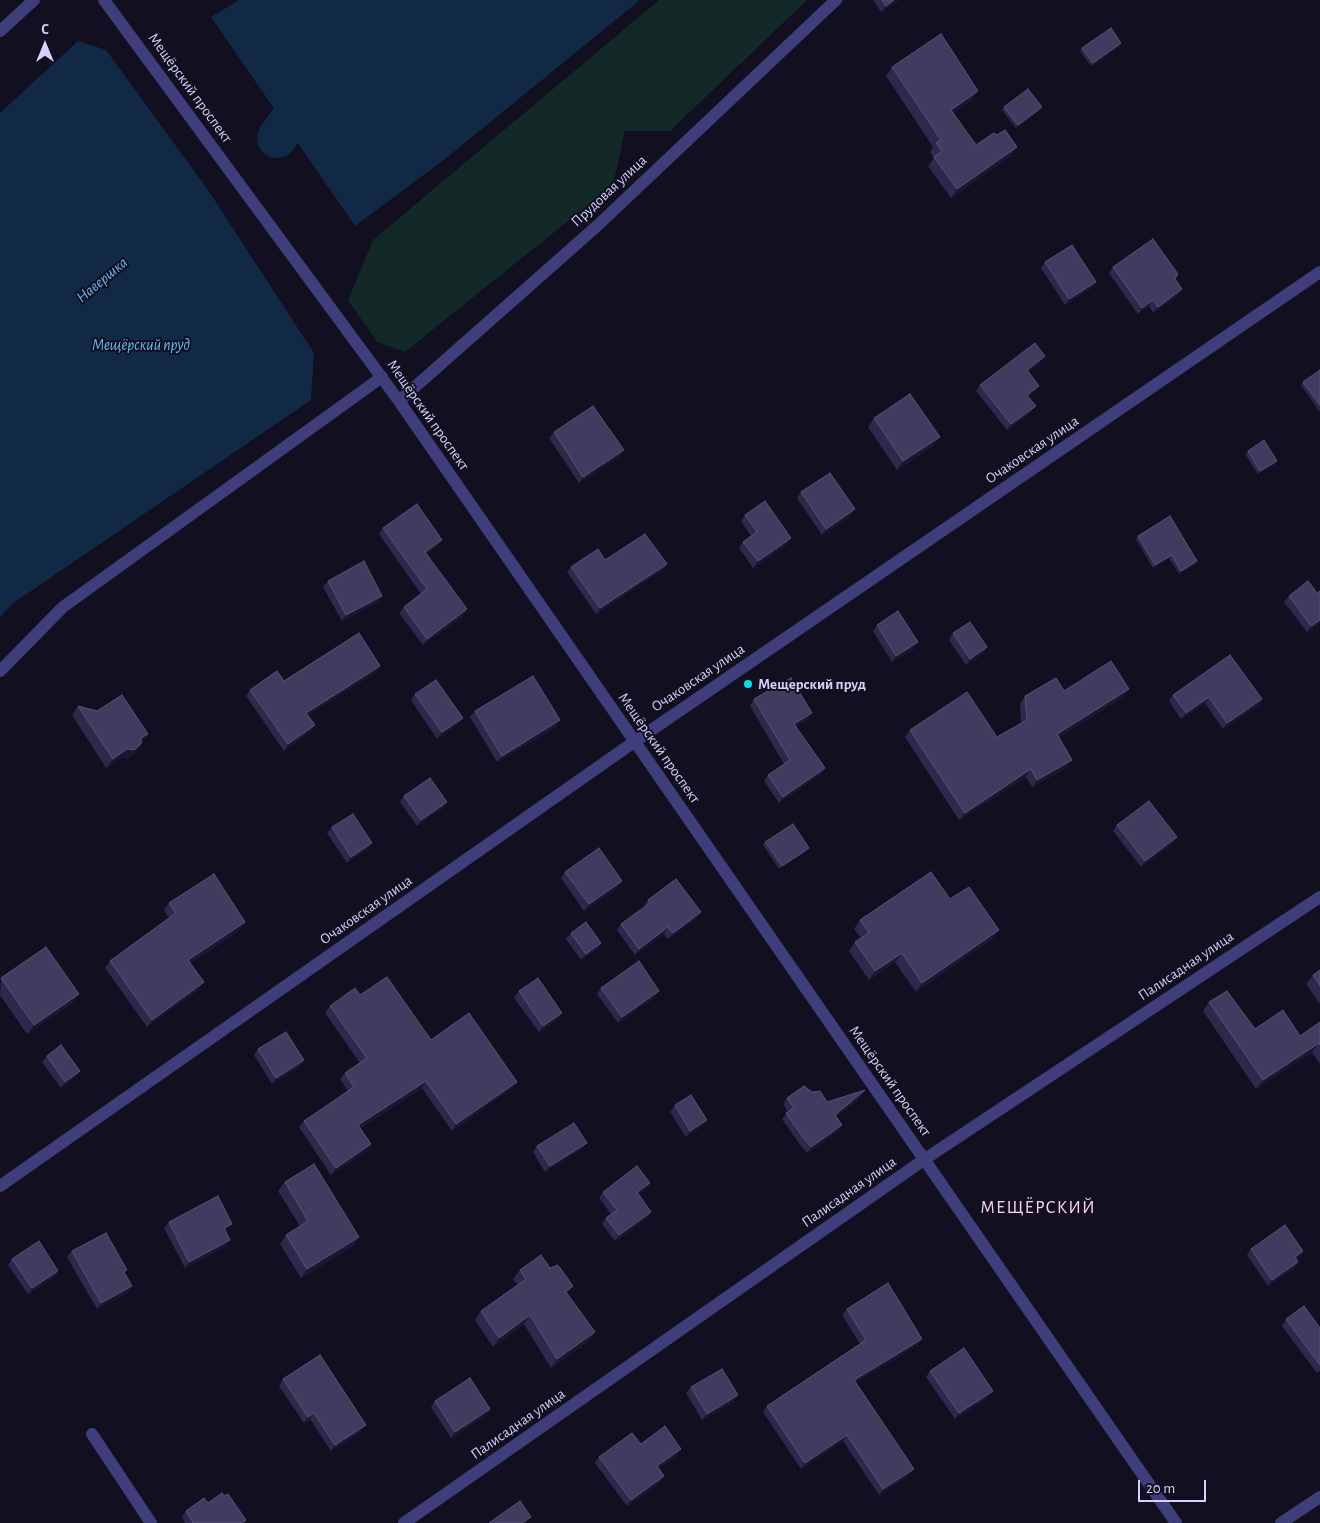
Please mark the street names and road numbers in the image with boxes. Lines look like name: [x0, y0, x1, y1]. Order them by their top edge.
street label: Мещёрский проспект: [144, 30, 236, 146]
street label: Прудовая улица: [567, 151, 651, 231]
street label: Мещёрский проспект: [383, 356, 473, 474]
street label: Очаковская улица: [982, 412, 1082, 488]
street label: Очаковская улица: [648, 640, 748, 716]
street label: Мещёрский проспект: [614, 689, 704, 807]
street label: Очаковская улица: [316, 871, 416, 949]
street label: Палисадная улица: [1135, 927, 1237, 1005]
street label: Мещёрский проспект: [845, 1022, 935, 1140]
street label: Палисадная улица: [798, 1153, 900, 1231]
street label: Палисадная улица: [467, 1385, 569, 1463]

